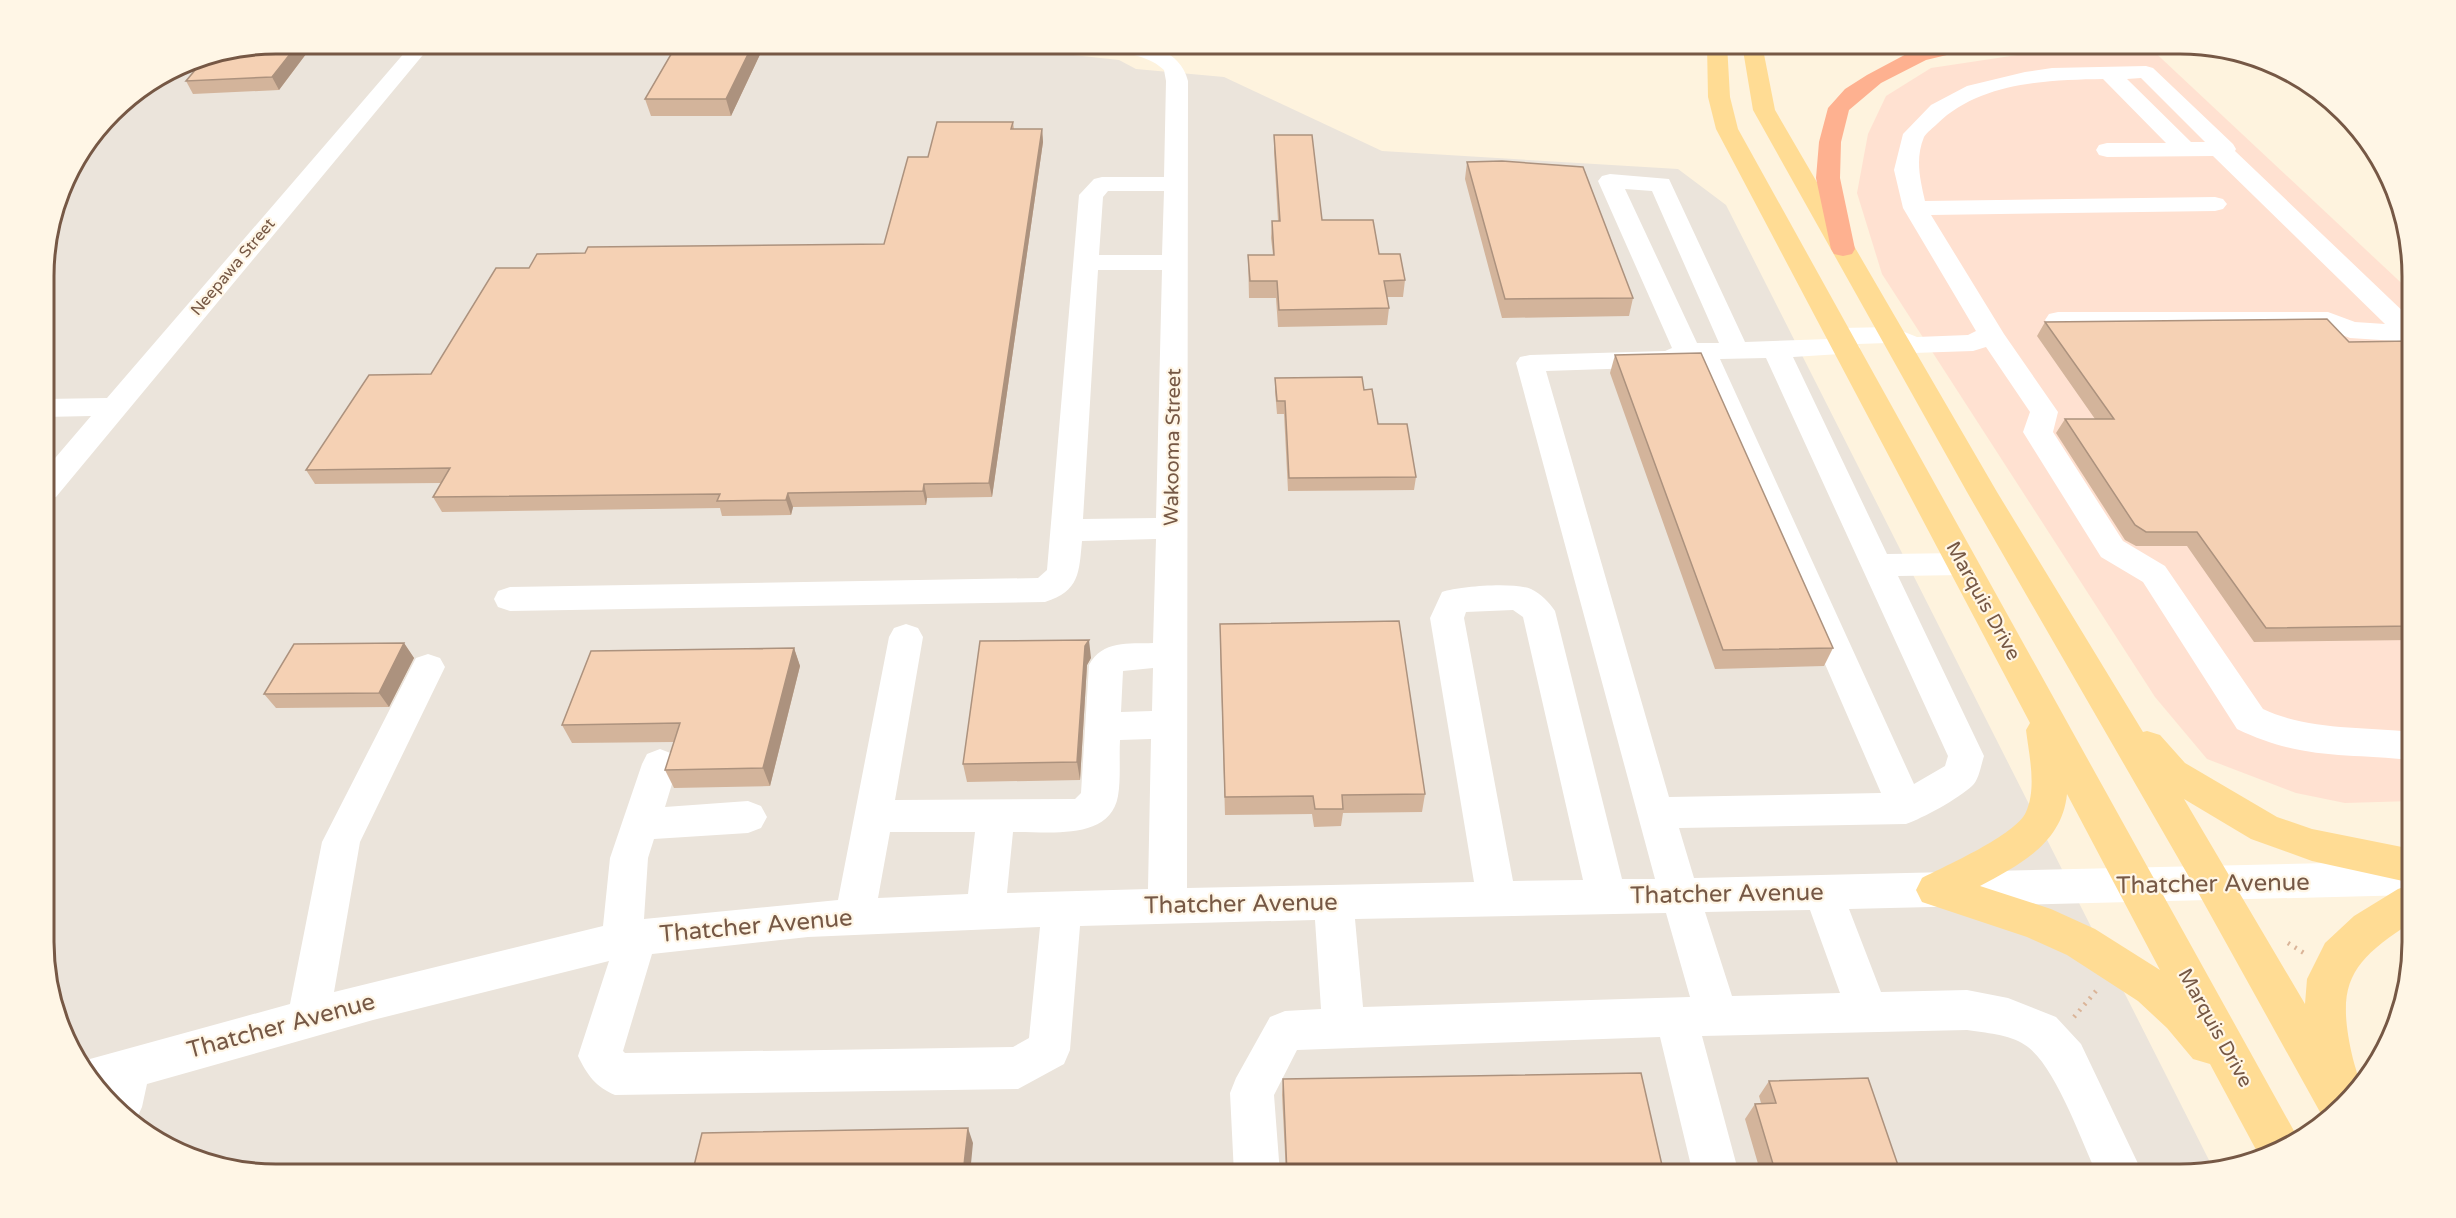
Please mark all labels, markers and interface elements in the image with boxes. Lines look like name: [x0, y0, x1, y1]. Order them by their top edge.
street label: Neepawa Street: [186, 214, 280, 320]
street label: Wakooma Street: [1160, 368, 1186, 526]
street label: Marquis Drive: [1941, 538, 2025, 664]
street label: Thatcher Avenue: [2116, 868, 2310, 900]
street label: Thatcher Avenue: [1630, 878, 1824, 910]
street label: Thatcher Avenue: [1144, 888, 1338, 920]
street label: Thatcher Avenue: [658, 903, 854, 949]
street label: Marquis Drive: [2173, 965, 2257, 1091]
street label: Thatcher Avenue: [184, 987, 378, 1065]

